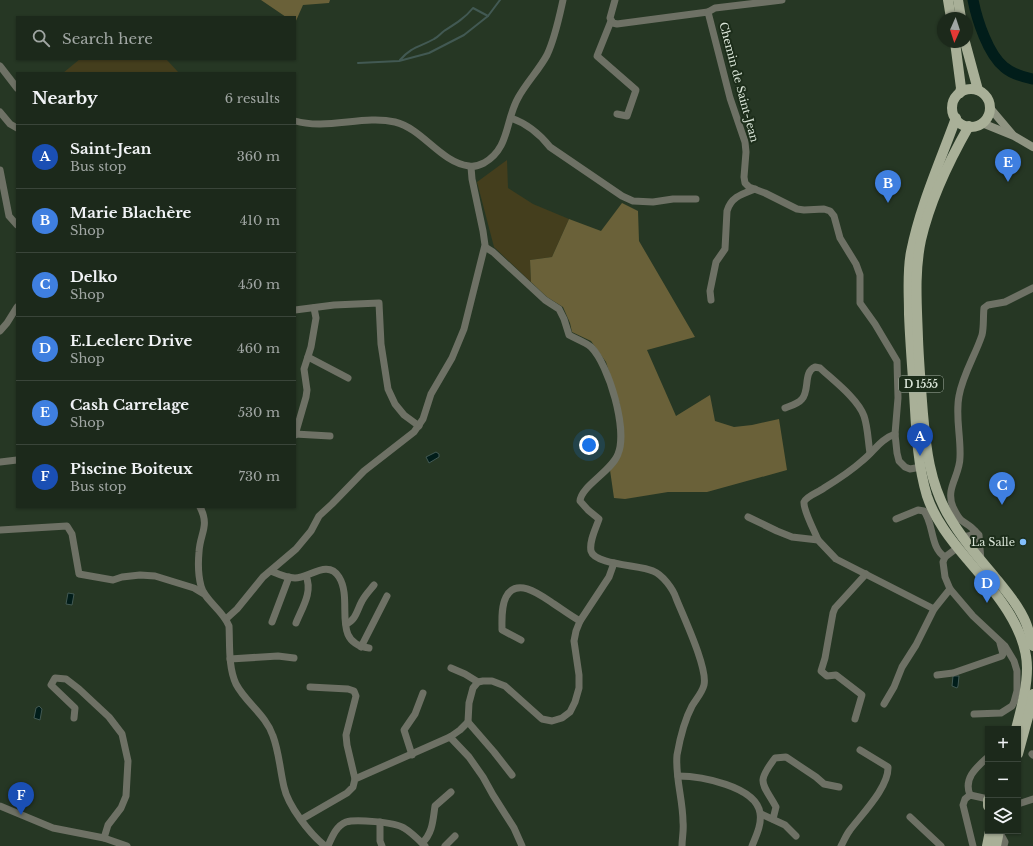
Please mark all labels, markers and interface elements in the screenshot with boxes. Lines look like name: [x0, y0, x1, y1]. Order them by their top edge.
north arrow: [937, 12, 973, 48]
search box: [16, 16, 296, 60]
street label: Chemin de Saint-Jean: [716, 20, 762, 144]
icon: search: [30, 27, 52, 49]
text: Search here: [62, 29, 153, 48]
text: Nearby: [32, 88, 98, 109]
text: 6 results: [225, 90, 280, 107]
text: Saint-Jean: [70, 139, 151, 158]
text: A: [40, 148, 50, 165]
text: 360 m: [237, 148, 280, 165]
pin: E: [995, 149, 1021, 182]
text: Bus stop: [70, 158, 126, 175]
pin: B: [875, 170, 901, 203]
text: Marie Blachère: [70, 203, 191, 222]
text: B: [40, 212, 50, 229]
text: 410 m: [240, 212, 280, 229]
text: Shop: [70, 222, 105, 239]
text: Delko: [70, 267, 117, 286]
text: C: [40, 276, 50, 293]
text: 450 m: [238, 276, 280, 293]
text: Shop: [70, 286, 105, 303]
text: E.Leclerc Drive: [70, 331, 192, 350]
text: D: [39, 340, 51, 357]
text: 460 m: [237, 340, 280, 357]
text: Shop: [70, 350, 105, 367]
road number: D 1555: [899, 376, 943, 392]
text: Cash Carrelage: [70, 395, 189, 414]
text: E: [40, 404, 50, 421]
text: 530 m: [238, 404, 280, 421]
text: Shop: [70, 414, 105, 431]
pin: A: [907, 423, 933, 456]
your location: [579, 435, 599, 455]
text: Piscine Boiteux: [70, 459, 193, 478]
text: F: [41, 468, 49, 485]
text: 730 m: [239, 468, 280, 485]
pin: C: [989, 472, 1015, 505]
text: Bus stop: [70, 478, 126, 495]
place label: La Salle: [971, 535, 1015, 549]
marker: La Salle: [1018, 537, 1028, 547]
pin: D: [974, 570, 1000, 603]
map controls: [985, 726, 1021, 834]
button: +: [985, 726, 1021, 762]
button: −: [985, 762, 1021, 798]
pin: F: [8, 782, 34, 815]
button: layers: [985, 798, 1021, 834]

